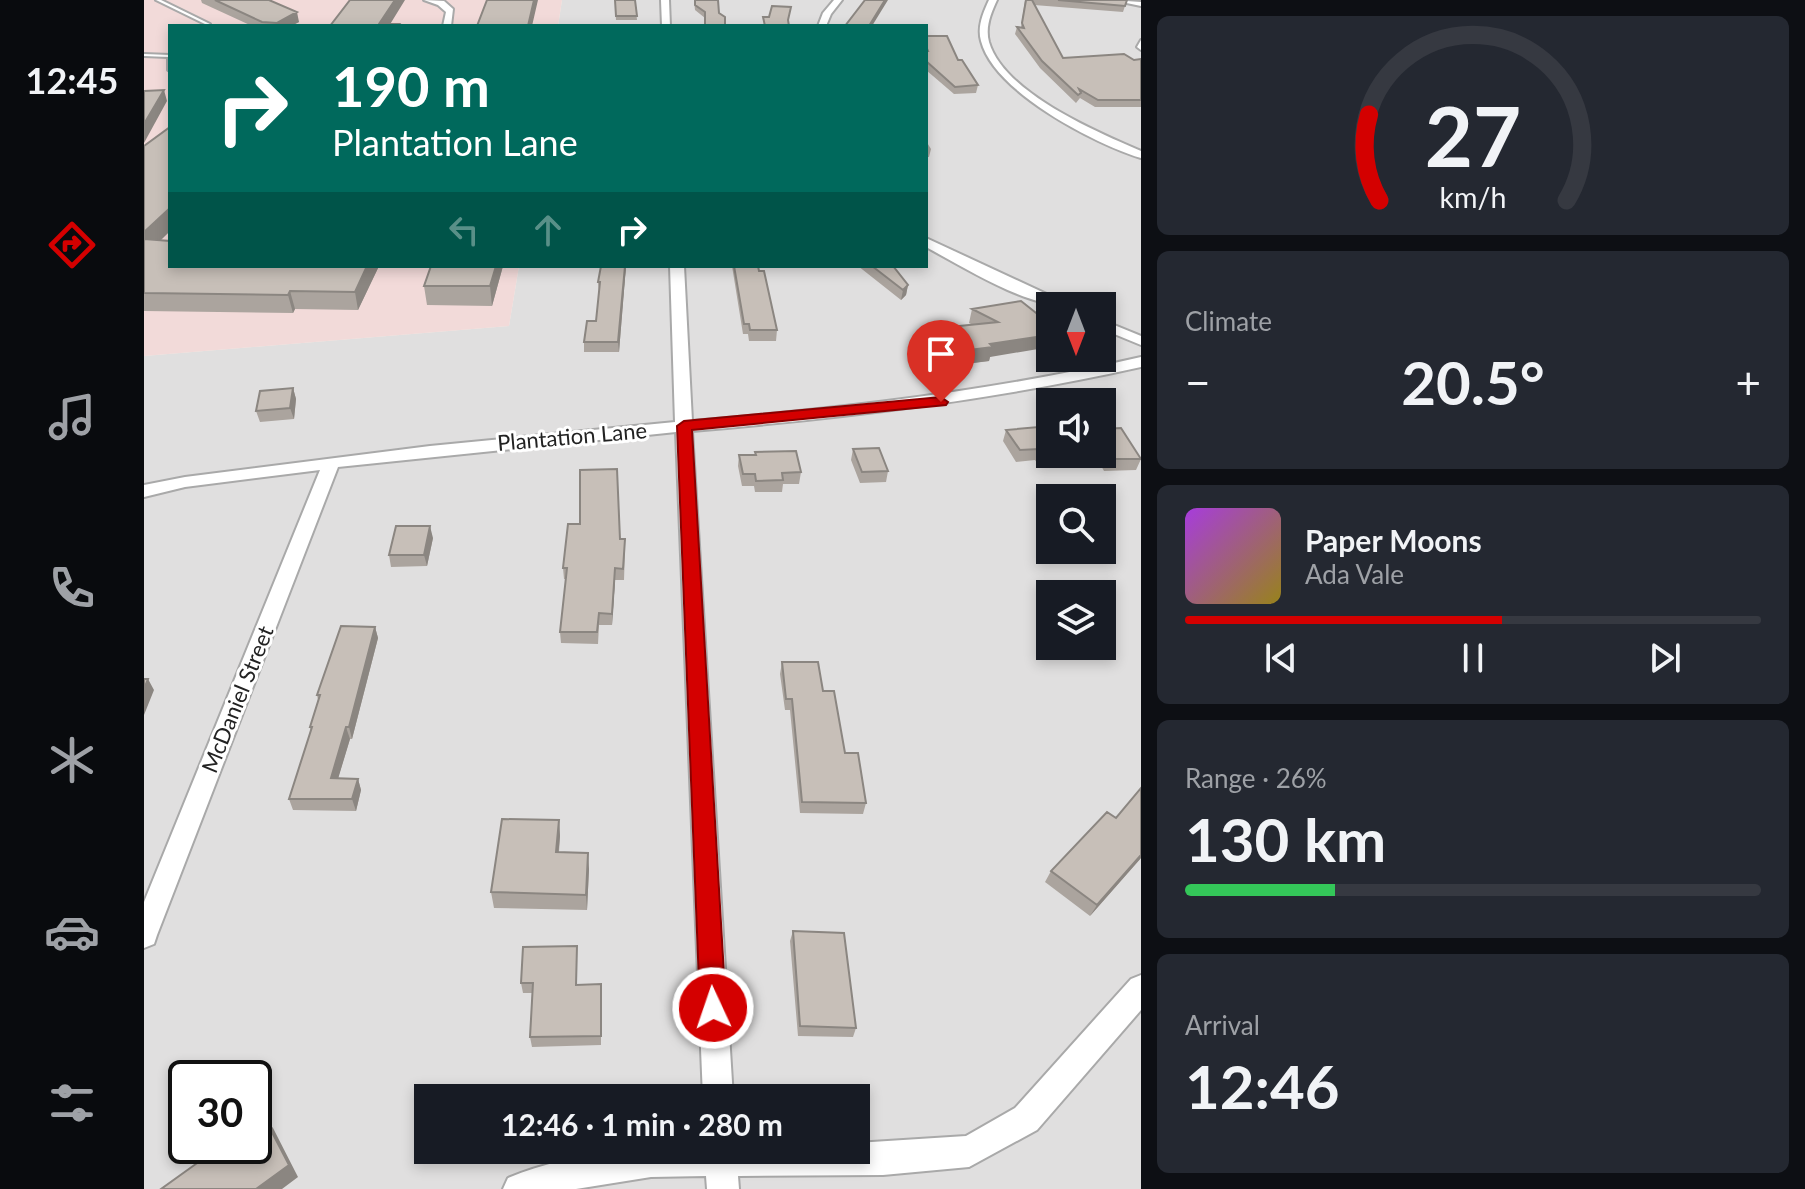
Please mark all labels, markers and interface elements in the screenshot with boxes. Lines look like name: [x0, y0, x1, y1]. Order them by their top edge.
text: 190 m: [332, 52, 490, 119]
icon: right: [200, 56, 304, 160]
text: 12:45: [26, 58, 118, 102]
text: 27: [1425, 85, 1521, 185]
text: Plantation Lane: [332, 120, 578, 164]
text: km/h: [1440, 180, 1506, 214]
icon: left: [442, 208, 486, 252]
icon: ahead: [526, 208, 570, 252]
icon: right: [610, 208, 654, 252]
icon: directions: [44, 217, 100, 273]
north arrow: [1036, 292, 1116, 372]
map controls: [1036, 292, 1116, 660]
text: Climate: [1185, 305, 1272, 337]
pin: [907, 320, 975, 402]
icon: arrive: [919, 332, 963, 376]
text: 20.5°: [1401, 346, 1545, 418]
text: −: [1185, 356, 1211, 408]
text: +: [1735, 356, 1761, 408]
button: sound: [1036, 388, 1116, 468]
icon: music: [44, 389, 100, 445]
street label: Plantation Lane: [496, 416, 648, 456]
button: search: [1036, 484, 1116, 564]
text: Paper Moons: [1305, 522, 1482, 558]
text: Ada Vale: [1305, 558, 1404, 590]
icon: phone: [44, 560, 100, 616]
button: layers: [1036, 580, 1116, 660]
street label: McDaniel Street: [195, 622, 279, 776]
icon: previous: [1259, 636, 1303, 680]
icon: pause: [1451, 636, 1495, 680]
icon: next: [1643, 636, 1687, 680]
icon: climate: [44, 732, 100, 788]
text: Range · 26%: [1185, 762, 1327, 794]
text: 130 km: [1185, 803, 1386, 875]
icon: car: [44, 904, 100, 960]
position arrow: [671, 966, 755, 1050]
text: Arrival: [1185, 1009, 1260, 1041]
text: 12:46: [1185, 1050, 1340, 1122]
speed limit sign: 30: [168, 1060, 272, 1164]
icon: filters: [44, 1075, 100, 1131]
text: 12:46 · 1 min · 280 m: [501, 1106, 783, 1142]

